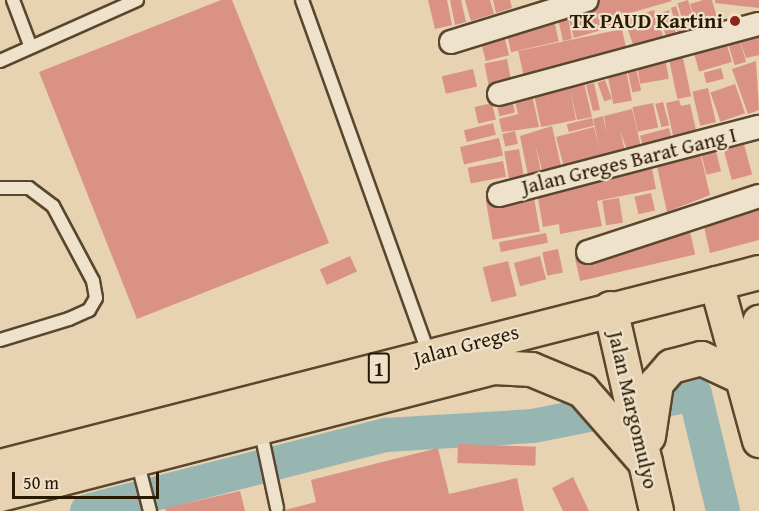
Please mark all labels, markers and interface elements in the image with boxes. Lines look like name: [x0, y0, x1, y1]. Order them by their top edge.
place label: TK PAUD Kartini: [570, 8, 723, 34]
marker: TK PAUD Kartini: [728, 14, 742, 28]
street label: Jalan Greges Barat Gang I: [519, 122, 739, 200]
street label: Jalan Greges: [411, 319, 521, 371]
street label: Jalan Margomulyo: [603, 329, 663, 491]
road number: 1: [367, 351, 391, 385]
scale bar: [15, 460, 162, 498]
text: 50 m: [23, 469, 59, 496]

